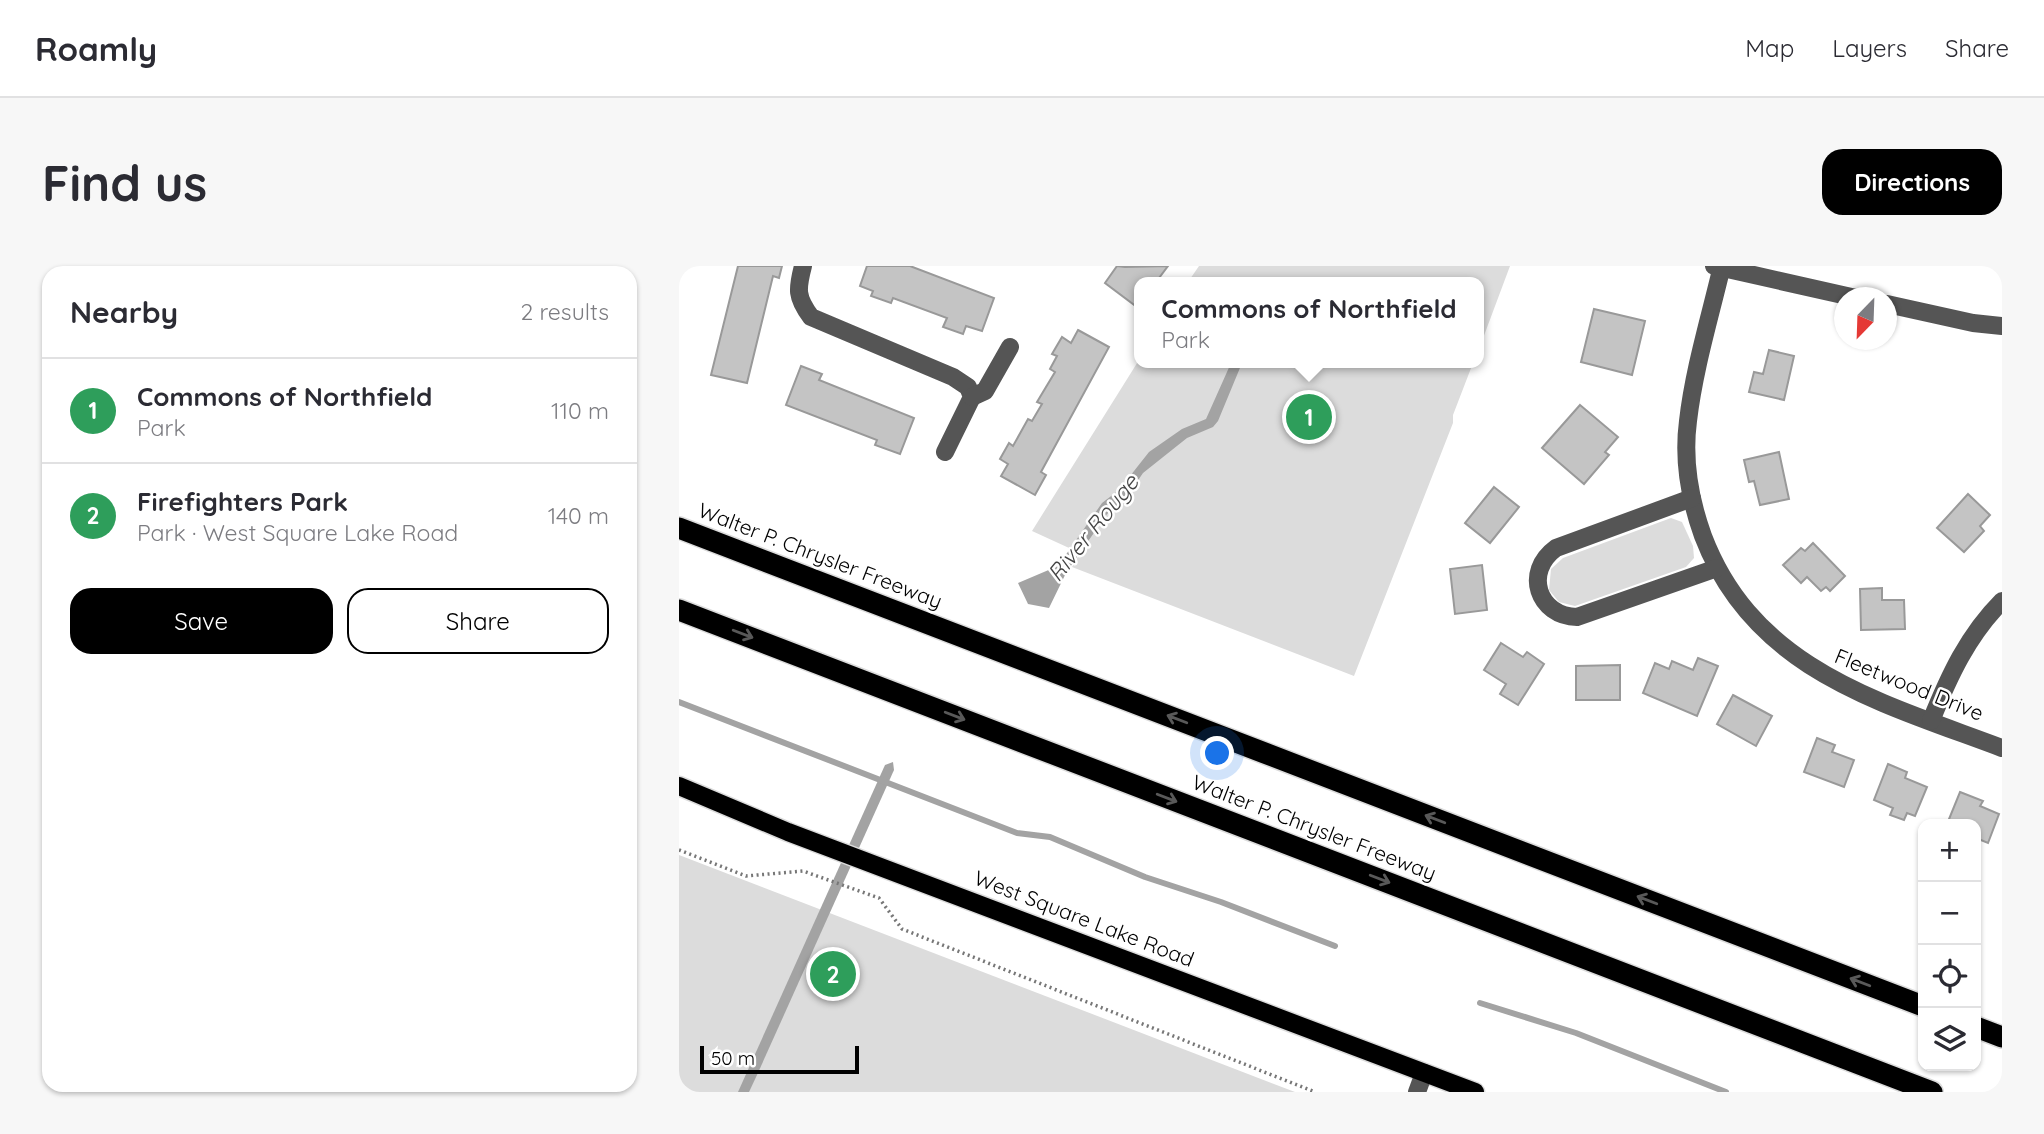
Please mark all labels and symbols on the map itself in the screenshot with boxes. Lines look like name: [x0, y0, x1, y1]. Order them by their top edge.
north arrow: [1834, 287, 1897, 350]
pin: 1: [1286, 391, 1332, 443]
water label: River Rouge: [1041, 467, 1145, 587]
street label: Walter P. Chrysler Freeway: [695, 496, 946, 614]
one-way arrow: [731, 629, 753, 642]
street label: Fleetwood Drive: [1831, 642, 1988, 726]
one-way arrow: [944, 711, 965, 723]
one-way arrow: [1166, 712, 1188, 725]
your location: [1200, 736, 1234, 770]
street label: Walter P. Chrysler Freeway: [1189, 768, 1440, 886]
one-way arrow: [1156, 792, 1178, 805]
one-way arrow: [1425, 811, 1446, 824]
street label: West Square Lake Road: [971, 864, 1198, 972]
one-way arrow: [1368, 874, 1390, 887]
one-way arrow: [1637, 893, 1659, 906]
pin: 2: [810, 948, 856, 1000]
one-way arrow: [1849, 975, 1871, 987]
scale bar: [700, 1043, 859, 1075]

